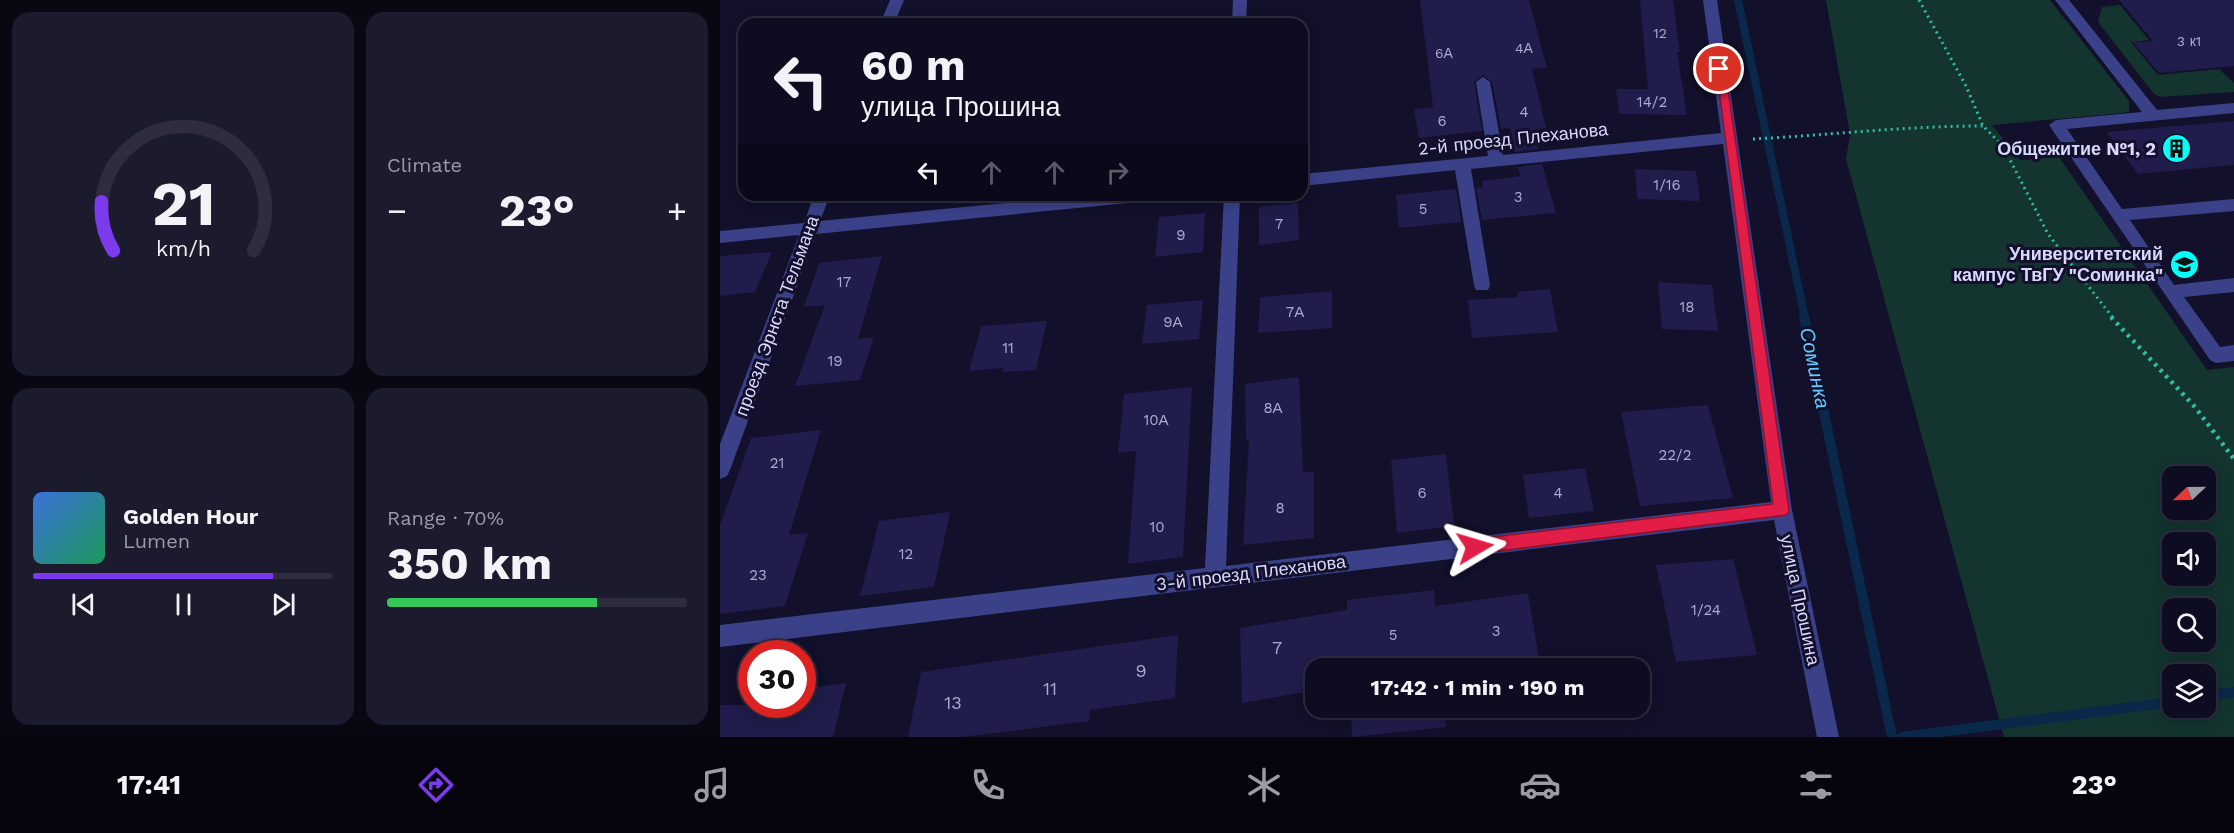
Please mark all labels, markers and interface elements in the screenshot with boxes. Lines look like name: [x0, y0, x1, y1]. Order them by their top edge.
house number: 12: [1653, 25, 1667, 41]
house number: 3 к1: [2177, 33, 2201, 49]
house number: 4А: [1515, 40, 1534, 56]
text: 60 m: [861, 41, 965, 90]
icon: left: [762, 42, 840, 120]
pin: [1693, 43, 1744, 94]
house number: 6А: [1435, 45, 1454, 61]
icon: arrive: [1702, 52, 1735, 85]
text: улица Прошина: [861, 91, 1061, 123]
house number: 14/2: [1637, 93, 1667, 111]
house number: 4: [1519, 103, 1529, 121]
house number: 6: [1437, 112, 1447, 130]
street label: 2-й проезд Плеханова: [1417, 118, 1610, 159]
building icon: Общежитие №1, 2: [2161, 133, 2193, 165]
place label: Общежитие №1, 2: [1997, 138, 2156, 159]
text: Climate: [387, 153, 462, 177]
icon: left: [912, 156, 945, 189]
icon: ahead: [975, 156, 1008, 189]
icon: ahead: [1038, 156, 1071, 189]
icon: right: [1101, 156, 1134, 189]
text: 21: [151, 167, 215, 240]
house number: 1/16: [1653, 176, 1681, 194]
text: 23°: [499, 184, 575, 237]
house number: 3: [1514, 188, 1522, 206]
text: −: [387, 191, 407, 230]
text: +: [667, 191, 687, 230]
house number: 5: [1419, 200, 1427, 218]
street label: проезд Эрнста Тельмана: [730, 212, 823, 419]
house number: 7: [1275, 215, 1283, 233]
house number: 9: [1176, 226, 1186, 244]
text: km/h: [155, 236, 211, 261]
place label: Университетский кампус ТвГУ "Соминка": [1953, 243, 2163, 285]
school or university icon: Университетский кампус ТвГУ "Соминка": [2168, 248, 2200, 280]
house number: 17: [837, 273, 851, 291]
house number: 18: [1679, 298, 1695, 316]
house number: 7А: [1286, 303, 1304, 321]
house number: 9А: [1163, 313, 1183, 331]
water label: Соминка: [1795, 325, 1835, 411]
house number: 11: [1002, 339, 1014, 357]
house number: 19: [827, 352, 843, 370]
house number: 8А: [1263, 399, 1283, 417]
house number: 10А: [1143, 411, 1169, 429]
house number: 22/2: [1659, 446, 1691, 464]
house number: 21: [770, 454, 784, 472]
north arrow: [2162, 466, 2216, 520]
map controls: [2162, 466, 2216, 718]
house number: 6: [1417, 484, 1427, 502]
house number: 4: [1553, 484, 1563, 502]
house number: 8: [1275, 499, 1285, 517]
text: Golden Hour: [123, 504, 258, 529]
text: Range · 70%: [387, 506, 504, 530]
position arrow: [1443, 515, 1507, 579]
house number: 10: [1149, 518, 1165, 536]
text: Lumen: [123, 529, 190, 553]
button: sound: [2162, 532, 2216, 586]
street label: улица Прошина: [1776, 533, 1825, 668]
text: 350 km: [387, 537, 552, 590]
house number: 12: [899, 545, 913, 563]
street label: 3-й проезд Плеханова: [1155, 550, 1348, 595]
house number: 23: [749, 566, 767, 584]
icon: previous: [67, 588, 100, 621]
icon: pause: [167, 588, 200, 621]
icon: next: [267, 588, 300, 621]
button: search: [2162, 598, 2216, 652]
house number: 1/24: [1691, 601, 1721, 619]
house number: 3: [1492, 622, 1500, 640]
house number: 5: [1389, 626, 1397, 644]
house number: 7: [1272, 637, 1282, 658]
speed limit sign: 30: [738, 640, 816, 718]
house number: 9: [1135, 660, 1147, 681]
button: layers: [2162, 664, 2216, 718]
text: 17:42 · 1 min · 190 m: [1371, 675, 1584, 700]
house number: 11: [1043, 678, 1057, 699]
house number: 13: [944, 692, 962, 713]
icon: directions: [415, 764, 457, 806]
icon: music: [691, 764, 733, 806]
icon: phone: [967, 764, 1009, 806]
icon: climate: [1243, 764, 1285, 806]
icon: car: [1519, 764, 1561, 806]
icon: filters: [1795, 764, 1837, 806]
text: 17:41: [117, 769, 181, 801]
text: 23°: [2072, 769, 2117, 801]

